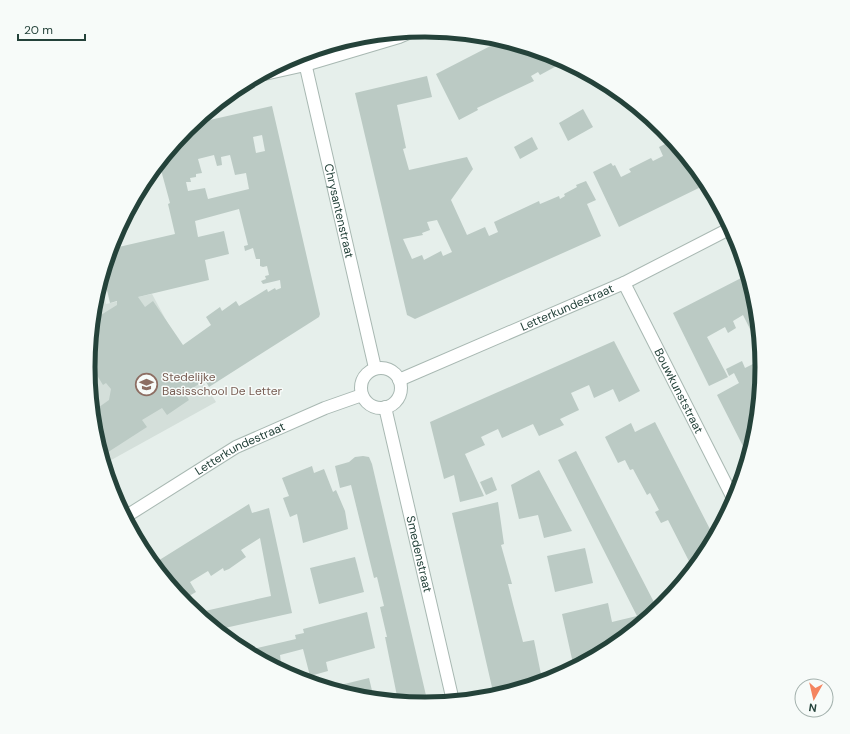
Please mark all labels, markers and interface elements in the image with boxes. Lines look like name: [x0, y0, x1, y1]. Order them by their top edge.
scale bar: [18, 16, 85, 42]
text: 20 m: [24, 22, 53, 38]
street label: Chrysantenstraat: [320, 162, 358, 260]
street label: Letterkundestraat: [518, 280, 616, 335]
street label: Bouwkunststraat: [650, 346, 707, 436]
place label: Stedelijke Basisschool De Letter: [162, 369, 283, 399]
school or university icon: Stedelijke Basisschool De Letter: [134, 371, 160, 397]
street label: Letterkundestraat: [192, 418, 288, 479]
street label: Smedenstraat: [402, 514, 436, 594]
north arrow: [794, 678, 834, 718]
text: N: [808, 700, 818, 715]

